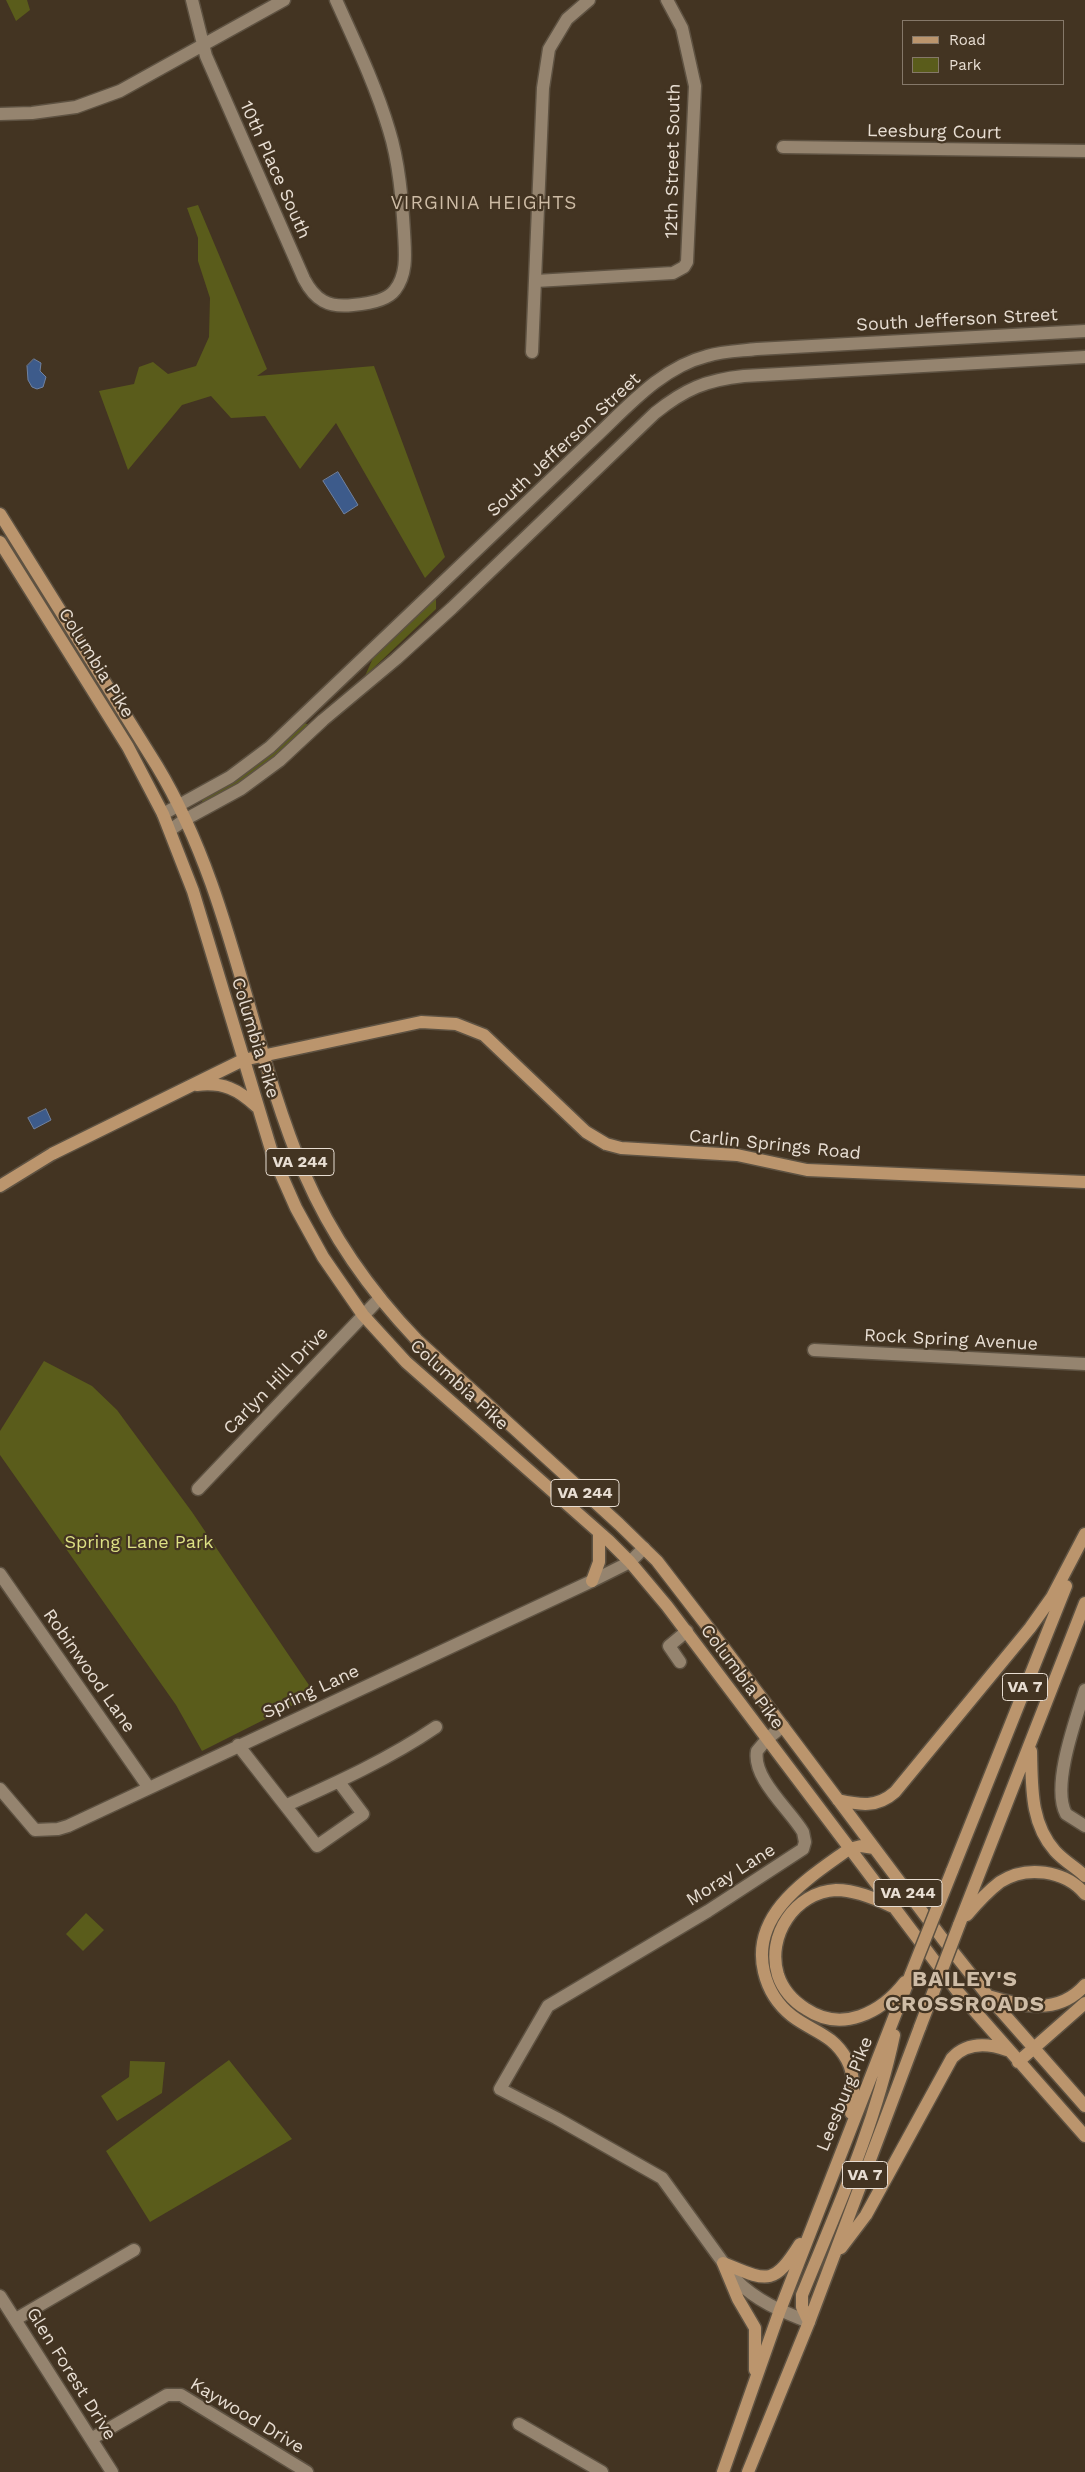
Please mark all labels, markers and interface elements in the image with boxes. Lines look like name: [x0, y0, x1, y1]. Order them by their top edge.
legend: [902, 20, 1065, 85]
text: Road: [949, 31, 986, 49]
text: Park: [949, 56, 981, 74]
street label: 12th Street South: [661, 83, 685, 239]
street label: 10th Place South: [235, 98, 315, 242]
street label: Leesburg Court: [867, 120, 1001, 144]
district label: VIRGINIA HEIGHTS: [389, 192, 579, 214]
street label: South Jefferson Street: [856, 304, 1058, 336]
street label: South Jefferson Street: [483, 368, 645, 522]
street label: Columbia Pike: [54, 604, 138, 722]
street label: Columbia Pike: [226, 975, 284, 1101]
street label: Carlin Springs Road: [688, 1125, 862, 1165]
road number: VA 244: [266, 1148, 334, 1176]
street label: Carlyn Hill Drive: [219, 1323, 333, 1439]
street label: Rock Spring Avenue: [863, 1325, 1039, 1355]
street label: Columbia Pike: [405, 1335, 513, 1435]
road number: VA 244: [551, 1480, 619, 1506]
park label: Spring Lane Park: [64, 1532, 214, 1554]
street label: Robinwood Lane: [38, 1605, 140, 1737]
street label: Columbia Pike: [696, 1620, 788, 1734]
street label: Spring Lane: [259, 1660, 363, 1724]
road number: VA 7: [1002, 1674, 1048, 1700]
street label: Moray Lane: [683, 1839, 779, 1911]
road number: VA 244: [874, 1880, 942, 1906]
district label: BAILEY'S CROSSROADS: [884, 1967, 1046, 2018]
street label: Leesburg Pike: [812, 2033, 878, 2155]
road number: VA 7: [842, 2162, 888, 2188]
street label: Glen Forest Drive: [21, 2304, 121, 2444]
street label: Kaywood Drive: [186, 2374, 308, 2458]

